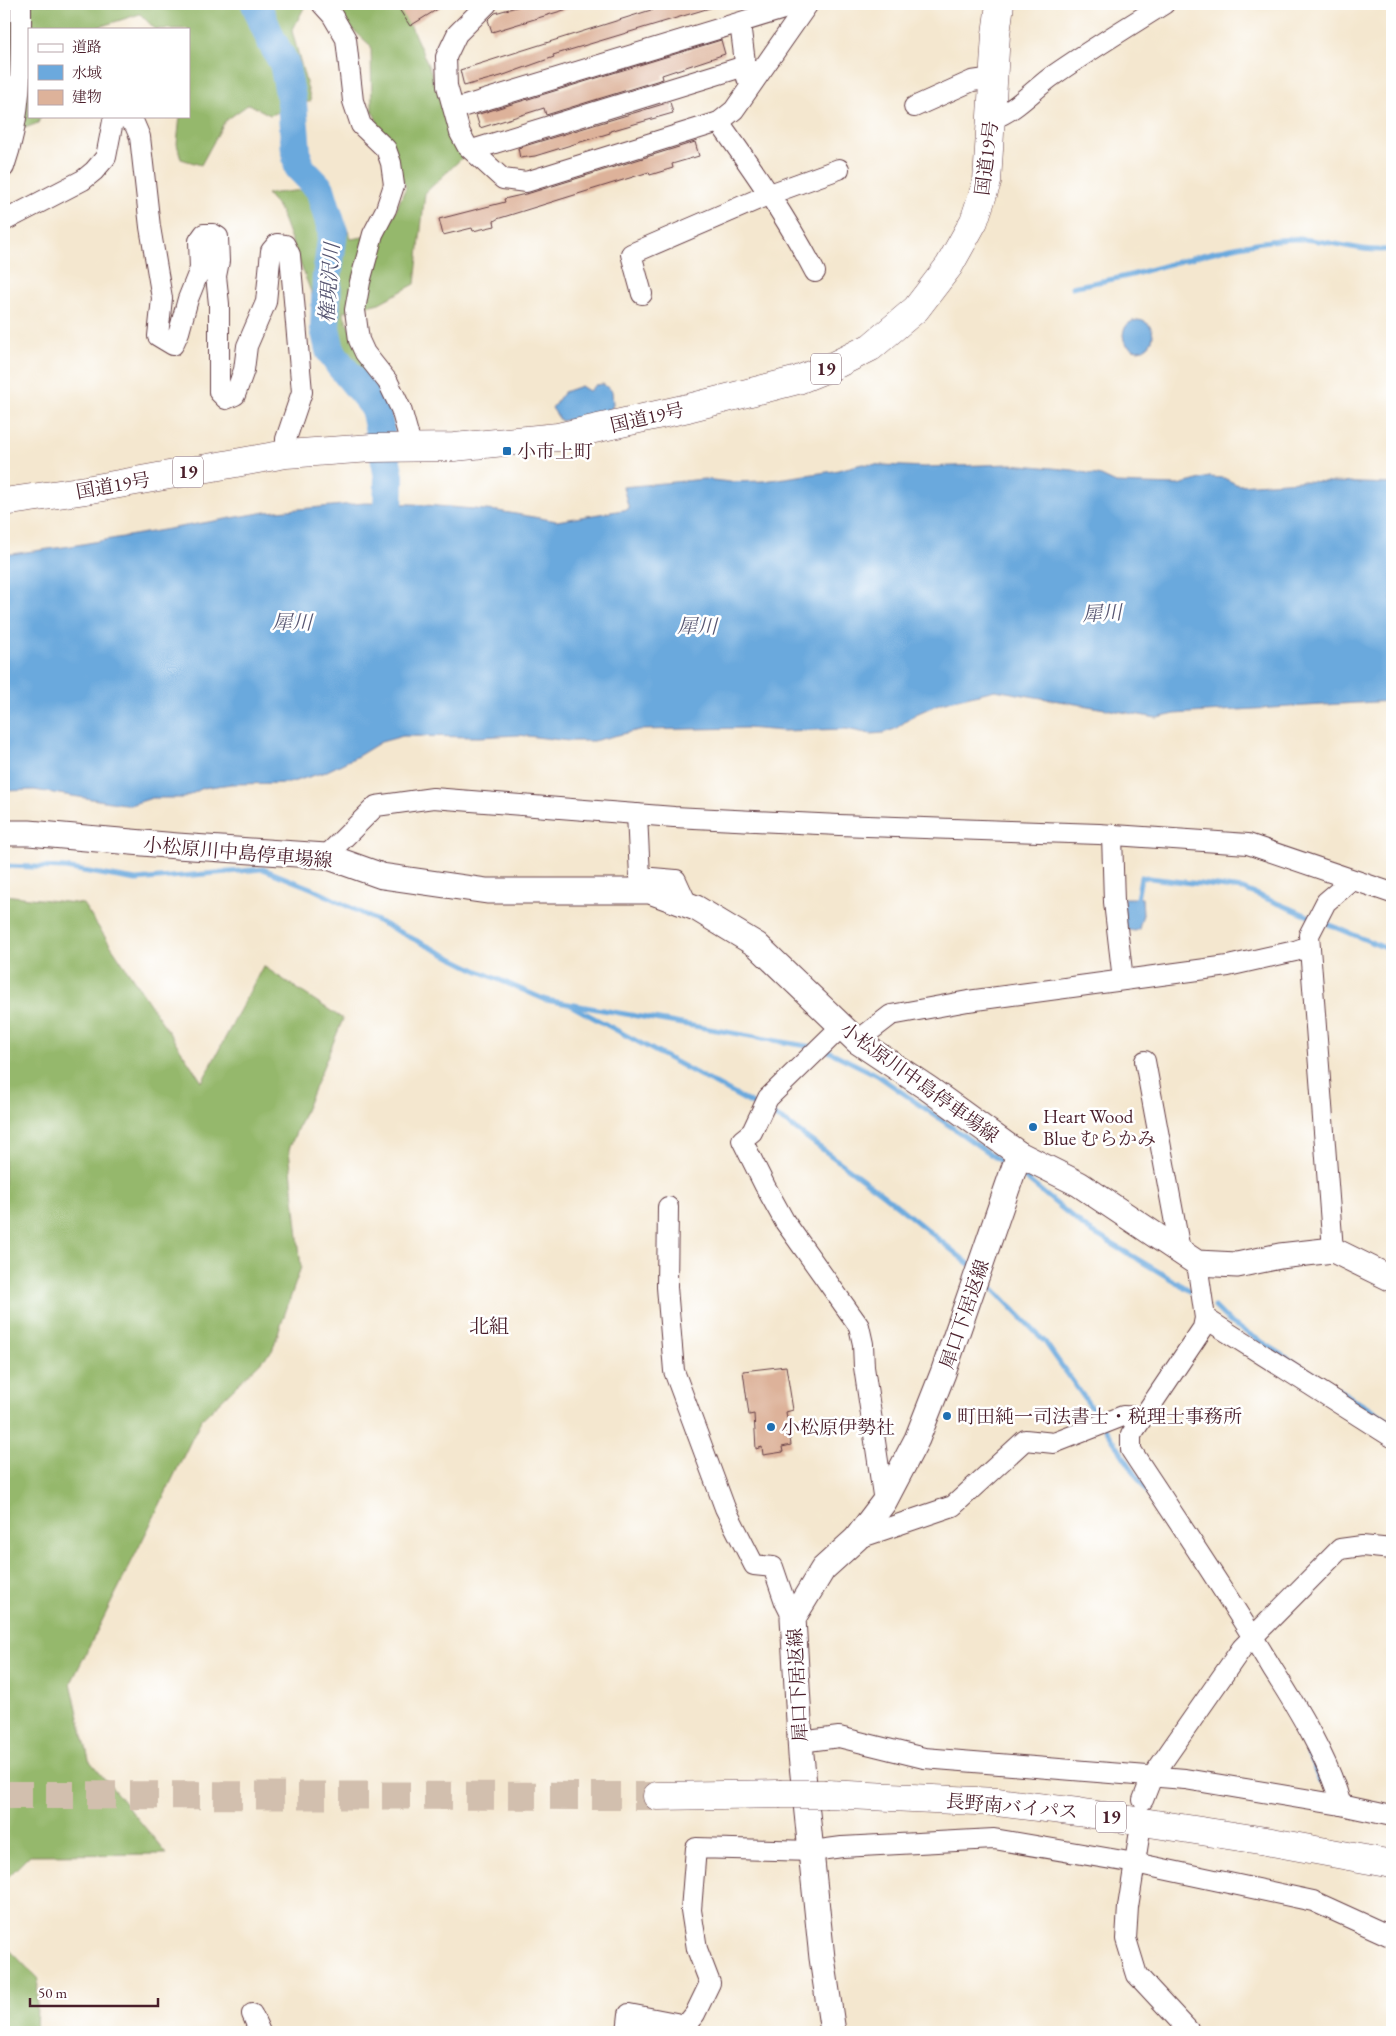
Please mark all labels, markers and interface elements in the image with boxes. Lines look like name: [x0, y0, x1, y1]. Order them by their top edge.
legend: [28, 28, 190, 118]
text: 道路: [72, 37, 102, 56]
text: 水域: [72, 63, 102, 82]
text: 建物: [72, 87, 102, 106]
street label: 国道19号: [970, 119, 1003, 197]
water label: 権現沢川: [313, 240, 345, 324]
road number: 19: [811, 354, 841, 384]
street label: 国道19号: [608, 397, 687, 438]
place label: 小市上町: [517, 439, 593, 464]
marker: 小市上町: [501, 445, 513, 457]
road number: 19: [173, 457, 203, 488]
street label: 国道19号: [74, 467, 152, 504]
water label: 犀川: [1081, 599, 1125, 627]
water label: 犀川: [272, 609, 314, 635]
water label: 犀川: [677, 613, 719, 639]
street label: 小松原川中島停車場線: [142, 832, 334, 873]
street label: 小松原川中島停車場線: [835, 1016, 1004, 1148]
place label: Heart Wood Blue むらかみ: [1043, 1104, 1156, 1151]
marker: Heart Wood Blue むらかみ: [1027, 1121, 1039, 1133]
street label: 犀口下居返線: [934, 1256, 995, 1372]
district label: 北組: [469, 1313, 509, 1339]
place label: 町田純一司法書士・税理士事務所: [957, 1404, 1242, 1429]
marker: 町田純一司法書士・税理士事務所: [941, 1410, 953, 1422]
place label: 小松原伊勢社: [781, 1415, 895, 1440]
marker: 小松原伊勢社: [765, 1421, 777, 1433]
street label: 犀口下居返線: [782, 1627, 813, 1743]
street label: 長野南バイパス: [945, 1788, 1079, 1825]
road number: 19: [1096, 1801, 1126, 1832]
scale bar: [30, 1976, 158, 2008]
text: 50 m: [38, 1983, 67, 2002]

